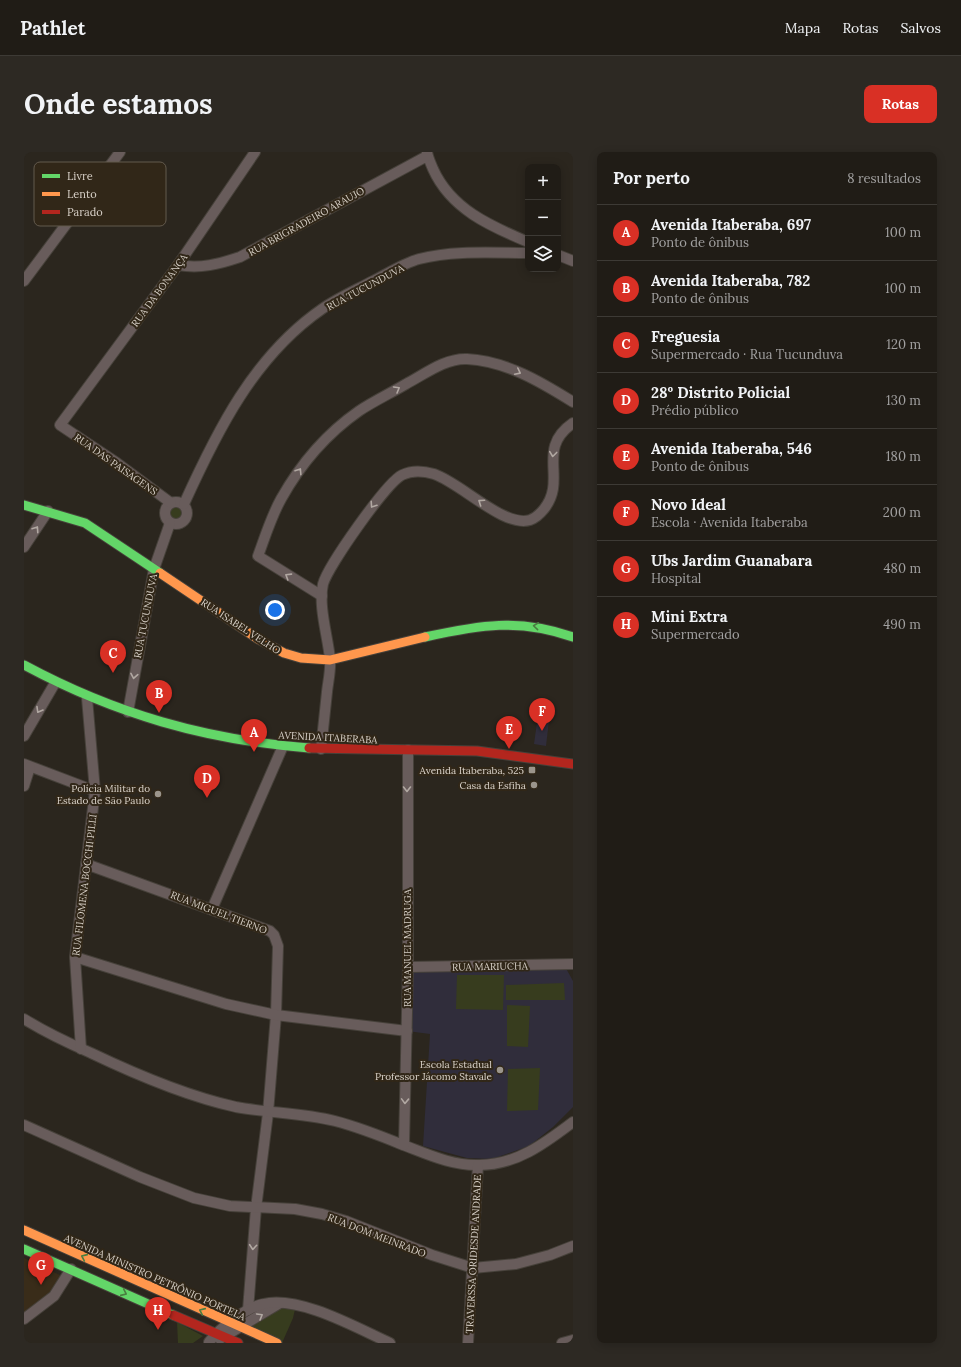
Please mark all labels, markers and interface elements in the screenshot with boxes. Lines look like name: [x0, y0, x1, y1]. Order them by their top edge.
text: Pathlet: [20, 16, 85, 40]
text: Mapa: [785, 19, 820, 37]
text: Rotas: [842, 19, 878, 37]
text: Salvos: [900, 19, 941, 37]
button: Rotas: [864, 85, 937, 123]
text: Onde estamos: [24, 86, 213, 122]
legend: [34, 162, 166, 226]
map controls: [525, 164, 561, 272]
button: +: [525, 164, 561, 200]
text: Por perto: [613, 167, 690, 189]
text: Livre: [67, 169, 93, 183]
text: 8 resultados: [847, 170, 921, 187]
street label: RUA BRIGRADEIRO ARAUJO: [246, 184, 367, 259]
text: Lento: [67, 187, 97, 201]
button: −: [525, 200, 561, 236]
text: Parado: [67, 205, 103, 219]
text: Avenida Itaberaba, 697: [651, 215, 811, 234]
text: A: [622, 224, 630, 241]
text: 100 m: [885, 224, 921, 241]
text: Ponto de ônibus: [651, 234, 749, 251]
button: layers: [525, 236, 561, 272]
street label: RUA DA BONANÇA: [129, 251, 191, 329]
street label: RUA TUCUNDUVA: [324, 261, 407, 313]
text: Avenida Itaberaba, 782: [651, 271, 810, 290]
text: B: [622, 280, 630, 297]
text: 100 m: [885, 280, 921, 297]
text: Ponto de ônibus: [651, 290, 749, 307]
text: Freguesia: [651, 327, 720, 346]
text: C: [622, 336, 630, 353]
text: 120 m: [886, 336, 921, 353]
text: Supermercado · Rua Tucunduva: [651, 346, 843, 363]
one-way arrow: [514, 367, 521, 375]
text: 28º Distrito Policial: [651, 383, 790, 402]
one-way arrow: [393, 387, 401, 394]
text: D: [621, 392, 631, 409]
text: 130 m: [886, 392, 921, 409]
text: Prédio público: [651, 402, 739, 419]
street label: RUA DAS PAISAGENS: [72, 431, 160, 498]
text: Avenida Itaberaba, 546: [651, 439, 812, 458]
text: E: [622, 448, 630, 465]
text: 180 m: [886, 448, 921, 465]
one-way arrow: [549, 451, 558, 457]
text: Ponto de ônibus: [651, 458, 749, 475]
one-way arrow: [294, 469, 301, 476]
text: Novo Ideal: [651, 495, 726, 514]
one-way arrow: [479, 499, 486, 506]
one-way arrow: [371, 501, 378, 508]
text: F: [622, 504, 630, 521]
text: 200 m: [883, 504, 921, 521]
text: Escola · Avenida Itaberaba: [651, 514, 808, 531]
one-way arrow: [31, 526, 39, 533]
text: Ubs Jardim Guanabara: [651, 551, 812, 570]
text: G: [621, 560, 631, 577]
text: 480 m: [884, 560, 921, 577]
text: Hospital: [651, 570, 701, 587]
street label: RUA TUCUNDUVA: [131, 572, 160, 659]
one-way arrow: [285, 573, 292, 580]
street label: RUA ISABEL VELHO: [198, 596, 283, 657]
your location: [265, 600, 285, 620]
text: Mini Extra: [651, 607, 728, 626]
text: H: [621, 616, 631, 633]
text: 490 m: [883, 616, 921, 633]
one-way arrow: [533, 622, 539, 631]
text: Supermercado: [651, 626, 740, 643]
pin: C: [100, 640, 126, 673]
one-way arrow: [131, 673, 139, 679]
pin: B: [146, 680, 172, 713]
pin: F: [529, 698, 555, 731]
one-way arrow: [37, 706, 44, 713]
pin: E: [496, 716, 522, 749]
pin: A: [241, 719, 267, 752]
street label: AVENIDA ITABERABA: [277, 728, 379, 747]
place label: Avenida Itaberaba, 525: [419, 764, 524, 777]
pin: D: [194, 765, 220, 798]
marker: Avenida Itaberaba, 525: [527, 765, 537, 775]
place label: Casa da Esfiha: [459, 779, 526, 792]
marker: Casa da Esfiha: [529, 780, 539, 790]
place label: Polícia Militar do Estado de São Paulo: [57, 782, 150, 807]
one-way arrow: [403, 786, 411, 792]
marker: Polícia Militar do Estado de São Paulo: [153, 789, 163, 799]
street label: RUA FILOMENA BOCCHI PILLI: [69, 813, 100, 957]
street label: RUA MIGUEL TIERNO: [169, 888, 269, 937]
street label: RUA MANUEL MADRUGA: [401, 888, 414, 1007]
street label: RUA MARIUCHA: [452, 959, 529, 974]
place label: Escola Estadual Professor Jácomo Stavale: [375, 1058, 493, 1083]
marker: Escola Estadual Professor Jácomo Stavale: [495, 1065, 505, 1075]
one-way arrow: [401, 1098, 409, 1104]
street label: TRAVERSSA ORIDESDE ANDRADE: [463, 1174, 484, 1334]
street label: RUA DOM MEINRADO: [326, 1211, 428, 1260]
street label: AVENIDA MINISTRO PETRÔNIO PORTELA: [61, 1231, 248, 1324]
one-way arrow: [249, 1244, 258, 1250]
pin: G: [28, 1252, 54, 1285]
one-way arrow: [81, 1254, 88, 1262]
one-way arrow: [119, 1288, 127, 1296]
pin: H: [145, 1297, 171, 1330]
one-way arrow: [199, 1308, 207, 1316]
one-way arrow: [256, 1313, 263, 1320]

